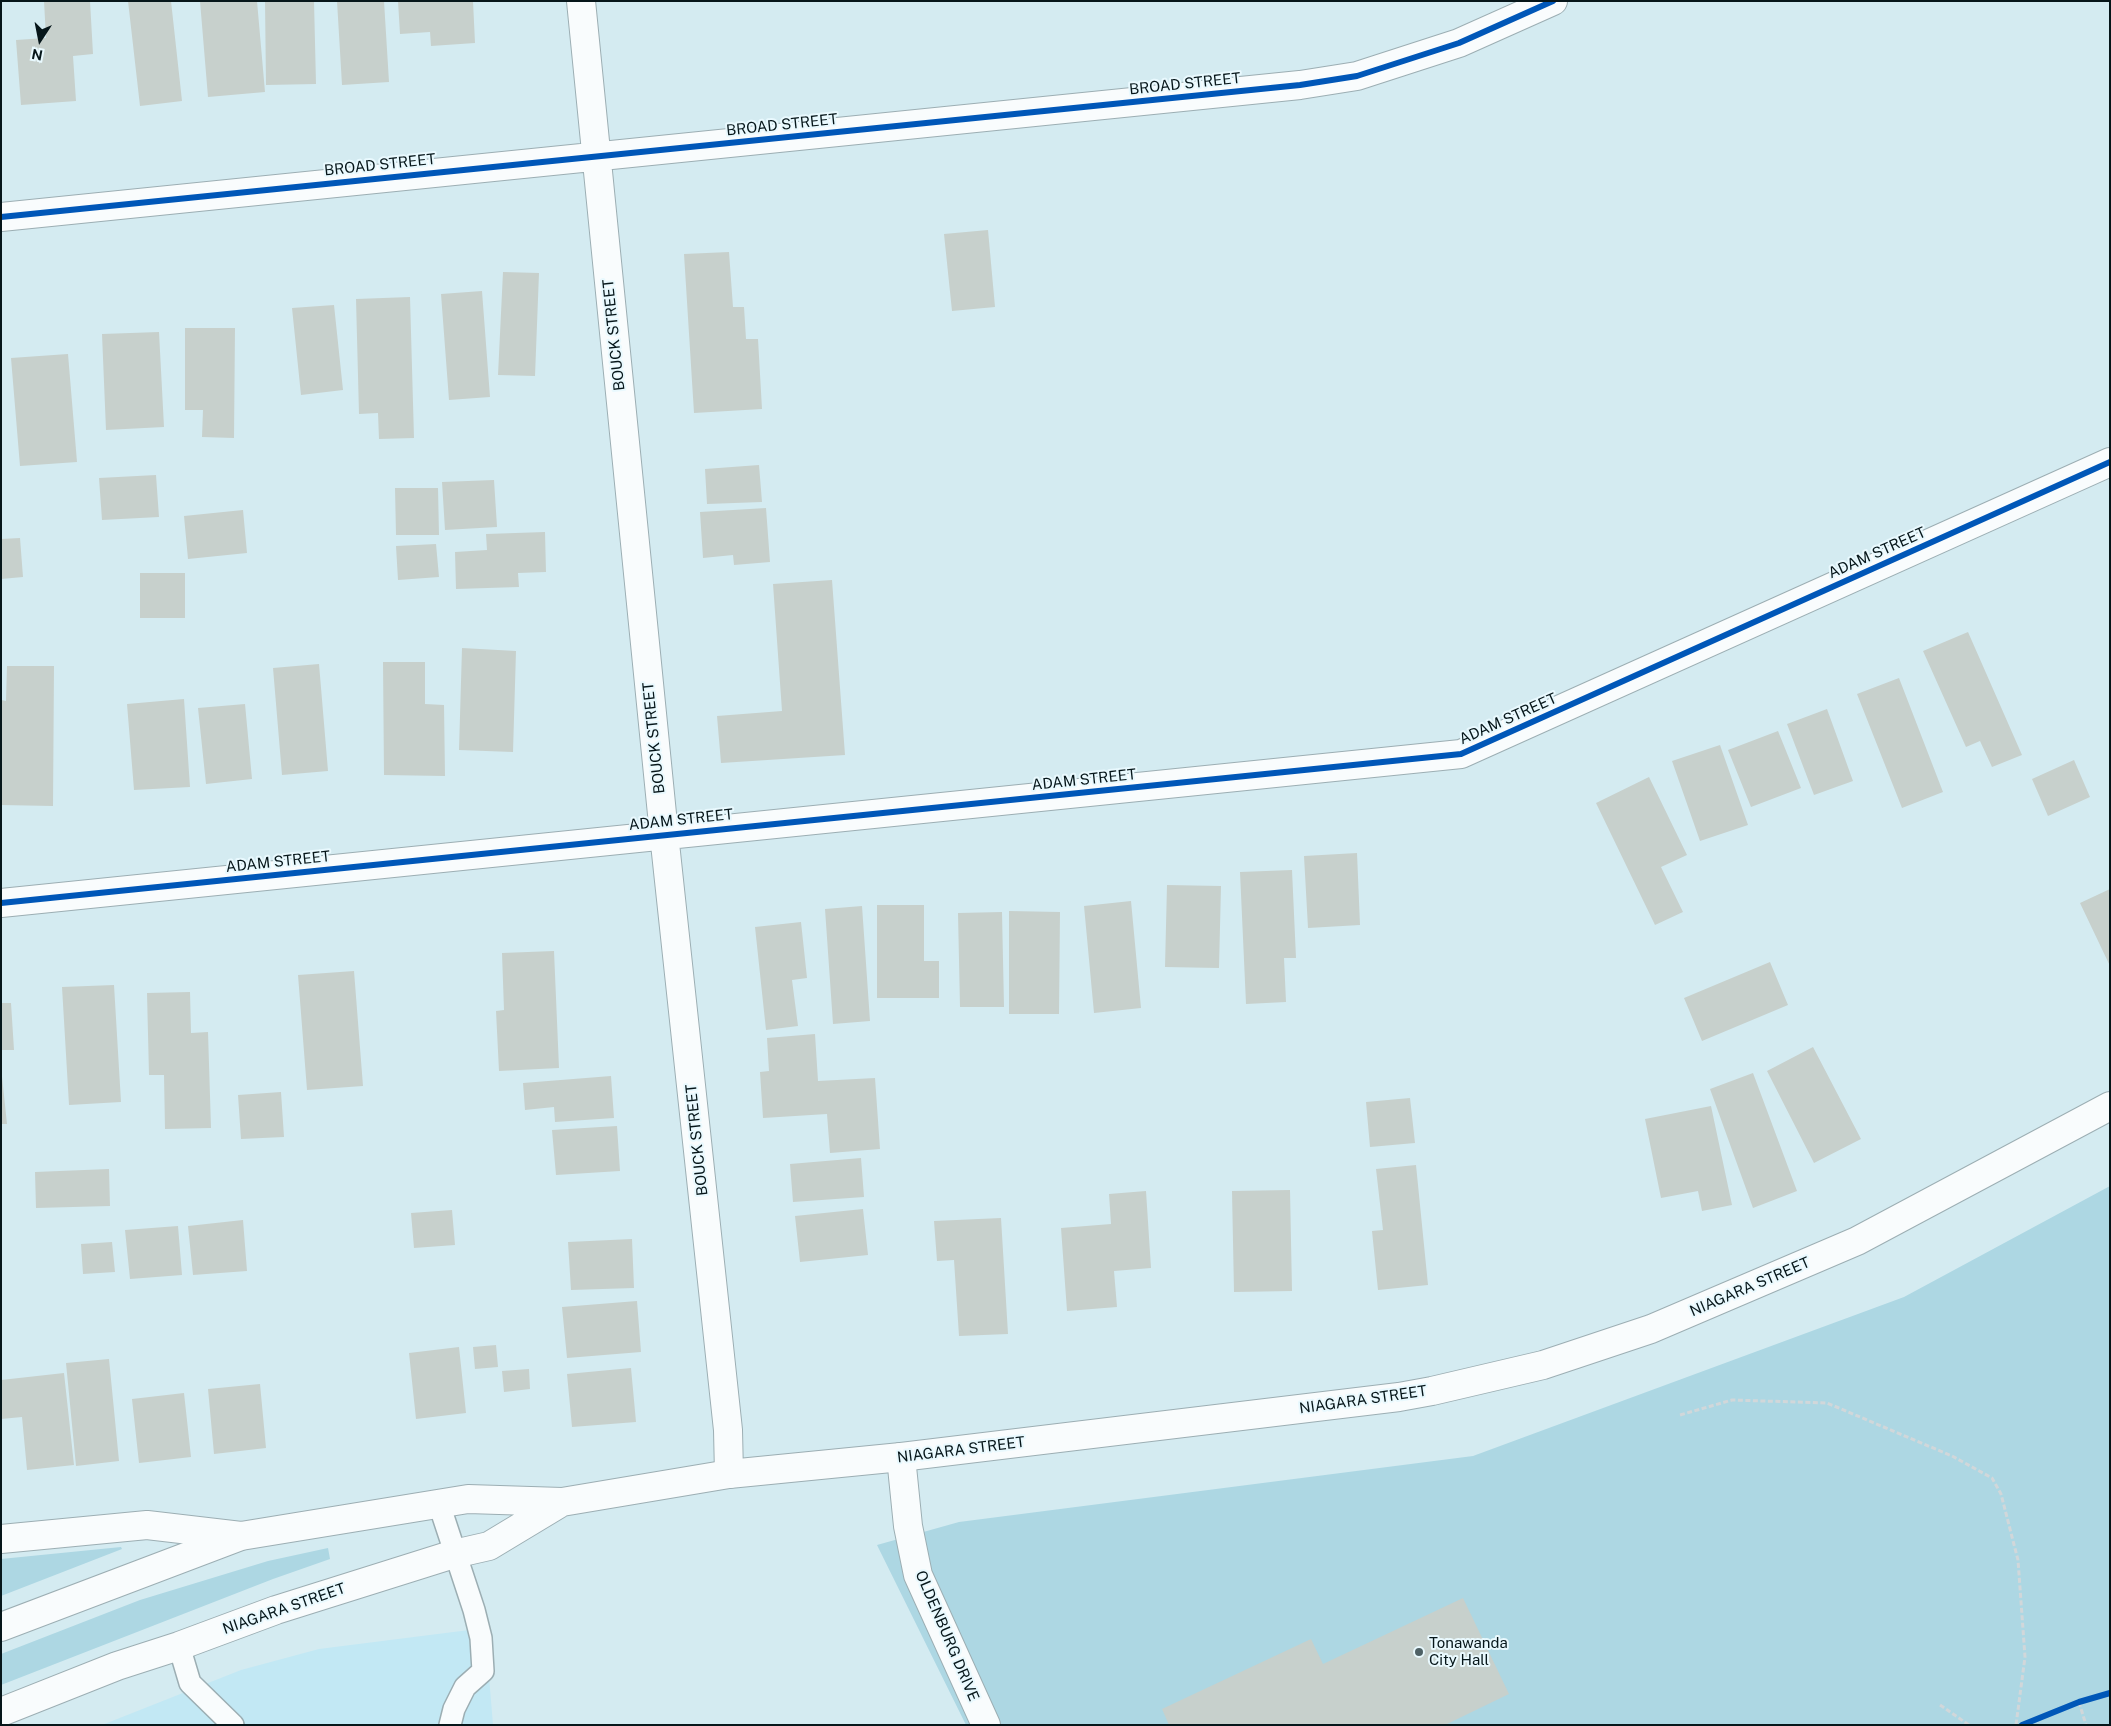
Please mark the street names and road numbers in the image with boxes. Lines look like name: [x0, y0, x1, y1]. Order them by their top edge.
street label: BROAD STREET: [1128, 69, 1242, 99]
street label: BROAD STREET: [725, 110, 839, 140]
street label: BROAD STREET: [323, 150, 437, 180]
street label: BOUCK STREET: [599, 278, 629, 392]
street label: ADAM STREET: [1825, 523, 1929, 583]
street label: BOUCK STREET: [639, 681, 669, 795]
street label: ADAM STREET: [1456, 689, 1560, 749]
street label: ADAM STREET: [1031, 766, 1137, 794]
street label: ADAM STREET: [628, 806, 734, 834]
street label: ADAM STREET: [225, 848, 331, 876]
street label: BOUCK STREET: [682, 1083, 712, 1197]
street label: NIAGARA STREET: [1687, 1254, 1813, 1320]
street label: NIAGARA STREET: [1298, 1382, 1428, 1418]
street label: NIAGARA STREET: [896, 1433, 1026, 1467]
street label: OLDENBURG DRIVE: [911, 1568, 983, 1704]
street label: NIAGARA STREET: [220, 1580, 348, 1638]

